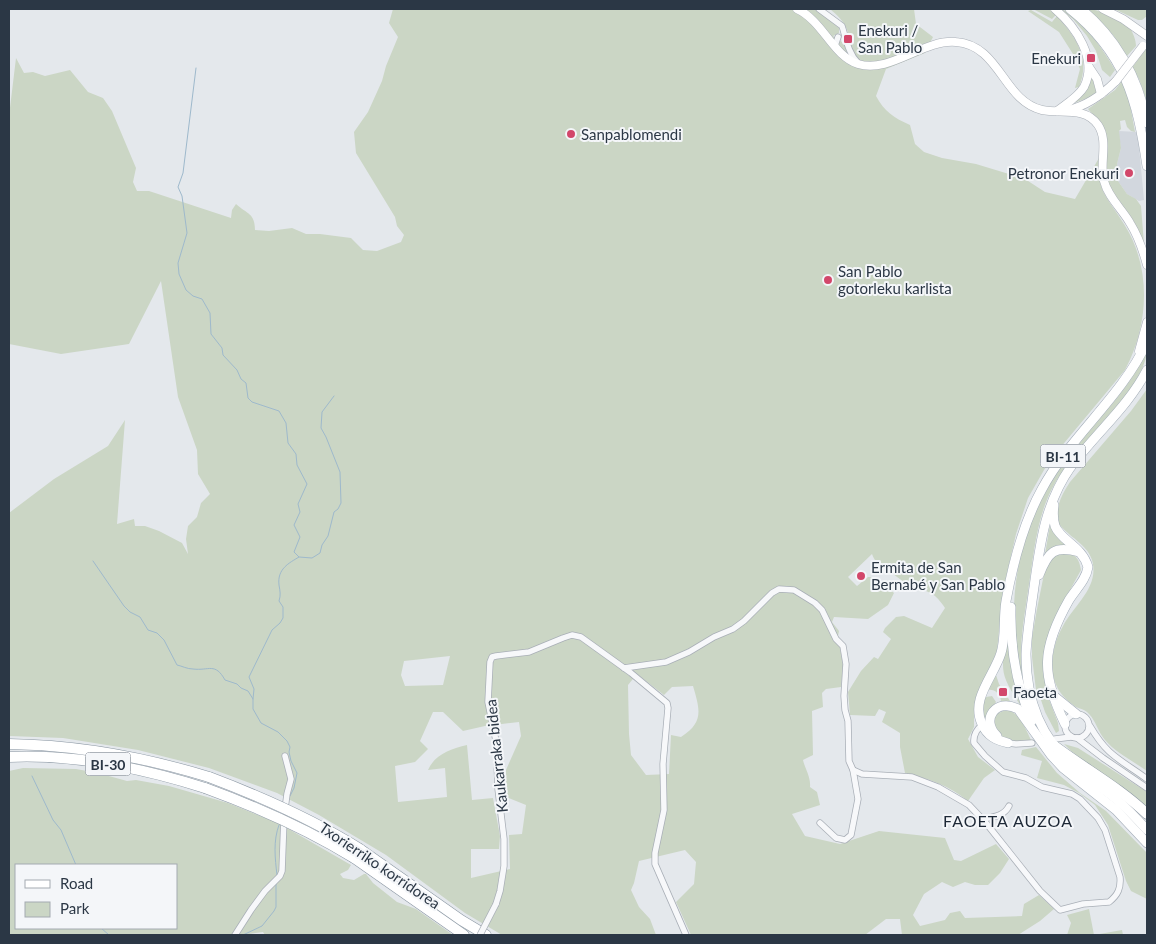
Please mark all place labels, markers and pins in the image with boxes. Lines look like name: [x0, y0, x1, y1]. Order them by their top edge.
place label: Enekuri / San Pablo: [858, 21, 922, 56]
marker: Enekuri / San Pablo: [842, 33, 854, 45]
place label: Enekuri: [1031, 49, 1081, 67]
marker: Enekuri: [1085, 52, 1097, 64]
place label: Sanpablomendi: [581, 125, 682, 143]
marker: Sanpablomendi: [565, 128, 577, 140]
place label: Petronor Enekuri: [1008, 164, 1119, 182]
marker: Petronor Enekuri: [1123, 167, 1135, 179]
place label: San Pablo gotorleku karlista: [838, 262, 952, 297]
marker: San Pablo gotorleku karlista: [822, 274, 834, 286]
place label: Ermita de San Bernabé y San Pablo: [871, 558, 1005, 593]
marker: Ermita de San Bernabé y San Pablo: [855, 570, 867, 582]
place label: Faoeta: [1013, 683, 1057, 701]
marker: Faoeta: [997, 686, 1009, 698]

